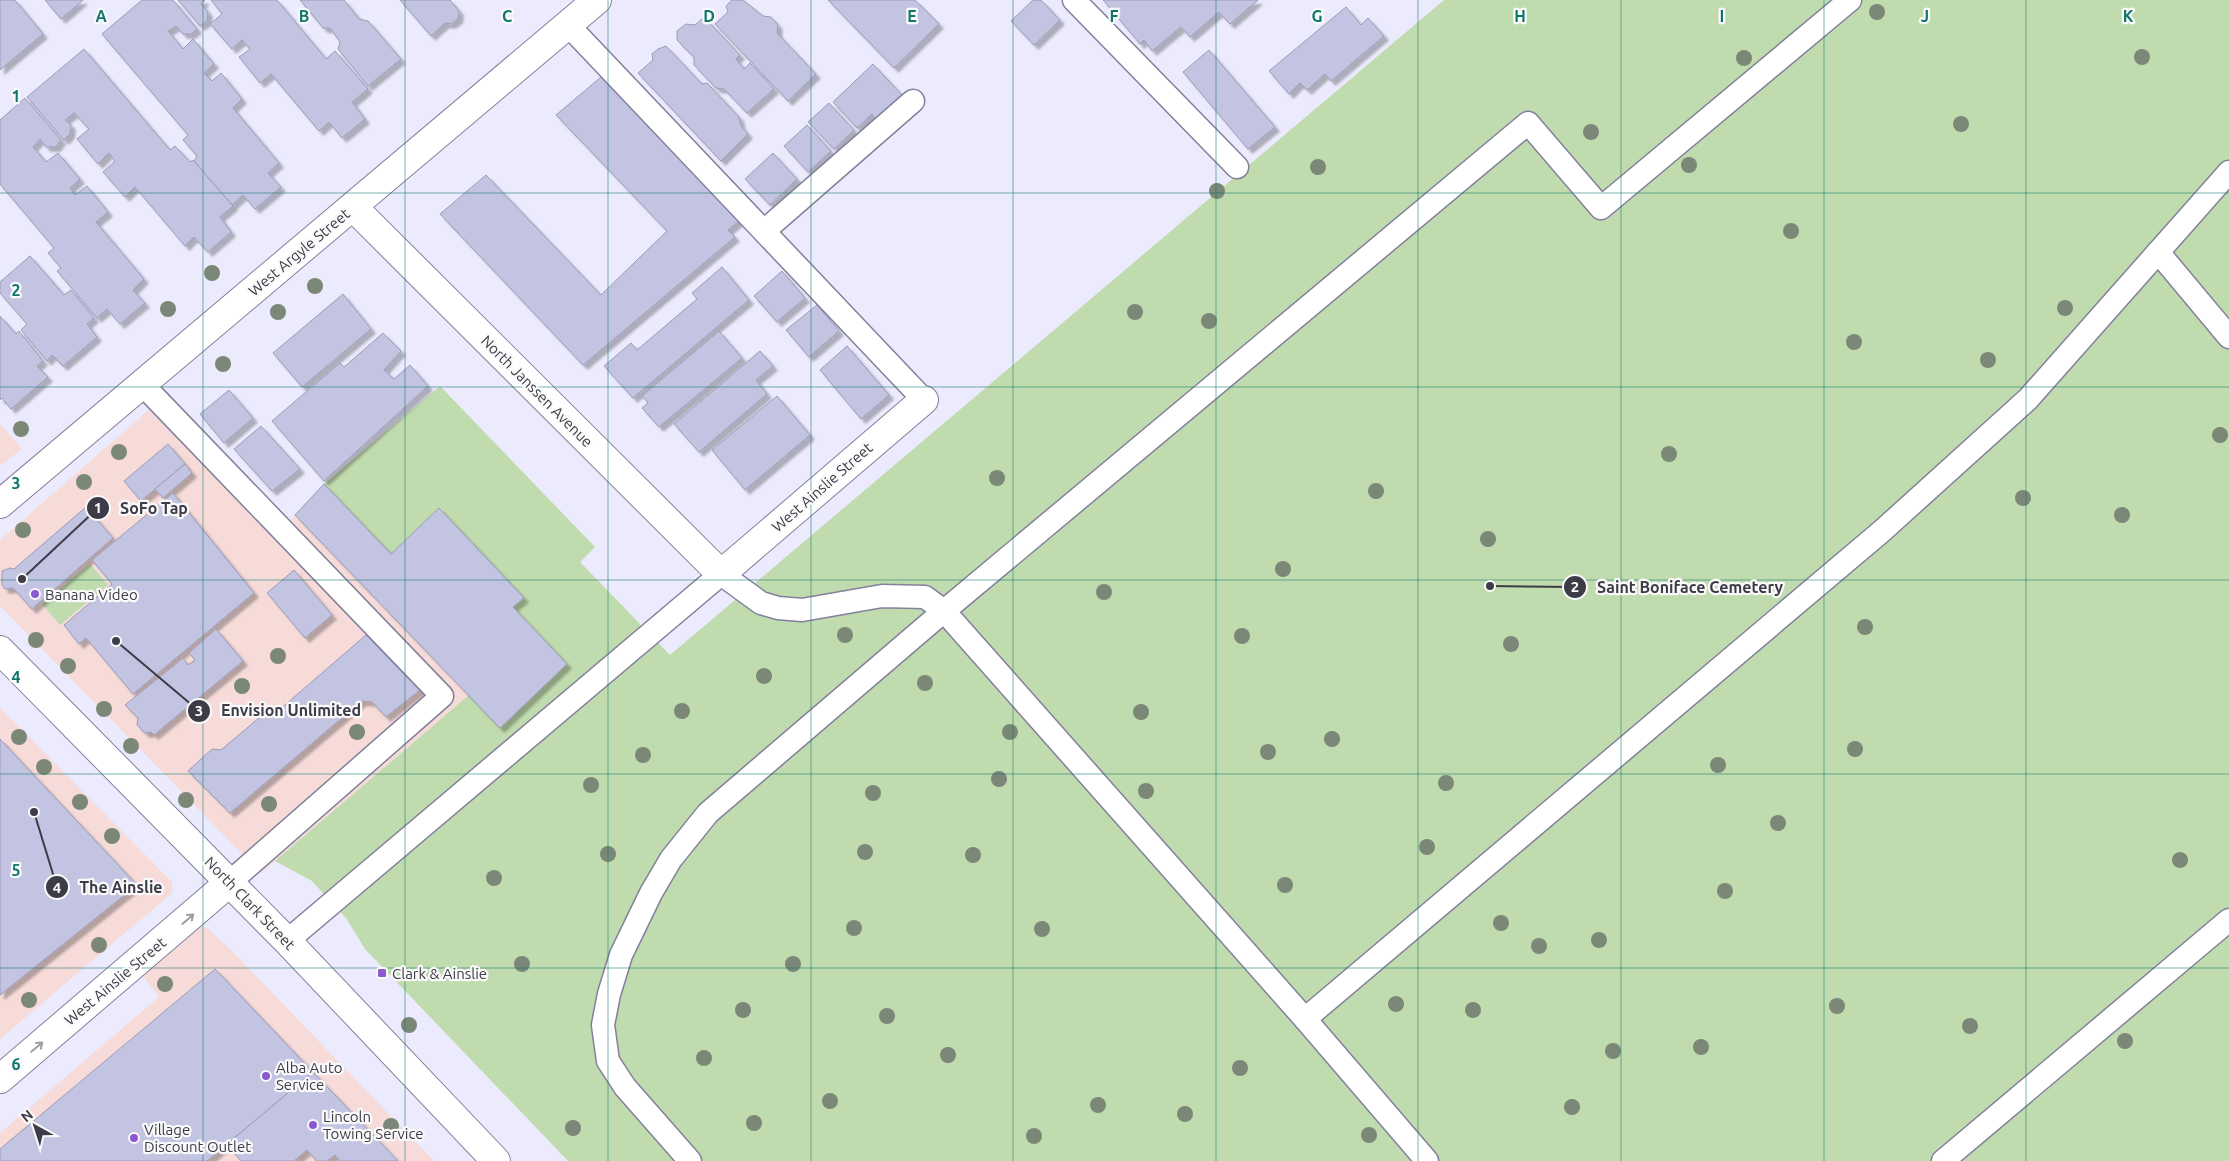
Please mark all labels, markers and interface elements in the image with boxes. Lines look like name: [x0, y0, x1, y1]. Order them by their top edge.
text: A: [95, 7, 107, 25]
text: B: [299, 7, 309, 25]
text: C: [502, 7, 512, 25]
text: D: [703, 7, 715, 25]
text: E: [907, 7, 917, 25]
text: F: [1110, 7, 1119, 25]
text: G: [1311, 7, 1323, 25]
text: H: [1514, 7, 1526, 25]
text: I: [1720, 7, 1724, 25]
text: J: [1921, 7, 1929, 25]
text: K: [2123, 7, 2134, 25]
text: 1: [11, 87, 21, 105]
street label: West Argyle Street: [245, 205, 353, 299]
text: 2: [11, 281, 21, 299]
street label: North Janssen Avenue: [478, 332, 596, 450]
street label: West Ainslie Street: [768, 439, 876, 535]
text: 3: [11, 474, 21, 492]
callout: SoFo Tap: [86, 493, 198, 524]
text: 1: [94, 499, 102, 516]
text: SoFo Tap: [120, 499, 188, 517]
callout: Saint Boniface Cemetery: [1562, 572, 1793, 603]
text: 2: [1571, 578, 1579, 595]
text: Saint Boniface Cemetery: [1597, 578, 1783, 596]
place label: Banana Video: [45, 586, 138, 603]
marker: Banana Video: [29, 588, 41, 600]
text: 4: [11, 668, 21, 686]
callout: Envision Unlimited: [186, 695, 371, 726]
text: Envision Unlimited: [221, 701, 361, 719]
text: 3: [195, 702, 203, 719]
street label: North Clark Street: [201, 853, 299, 953]
text: 5: [11, 861, 21, 879]
callout: The Ainslie: [45, 872, 173, 903]
text: The Ainslie: [79, 878, 163, 896]
text: 4: [53, 879, 61, 896]
one-way arrow: [181, 913, 194, 925]
street label: West Ainslie Street: [61, 933, 169, 1028]
place label: Clark & Ainslie: [392, 965, 487, 982]
marker: Clark & Ainslie: [376, 967, 388, 979]
one-way arrow: [30, 1042, 43, 1053]
text: 6: [11, 1055, 21, 1073]
place label: Alba Auto Service: [276, 1059, 343, 1093]
marker: Alba Auto Service: [260, 1070, 272, 1082]
north arrow: [10, 1101, 60, 1151]
text: N: [18, 1106, 36, 1125]
place label: Lincoln Towing Service: [323, 1108, 424, 1142]
marker: Lincoln Towing Service: [307, 1119, 319, 1131]
place label: Village Discount Outlet: [144, 1121, 251, 1155]
marker: Village Discount Outlet: [128, 1132, 140, 1144]

